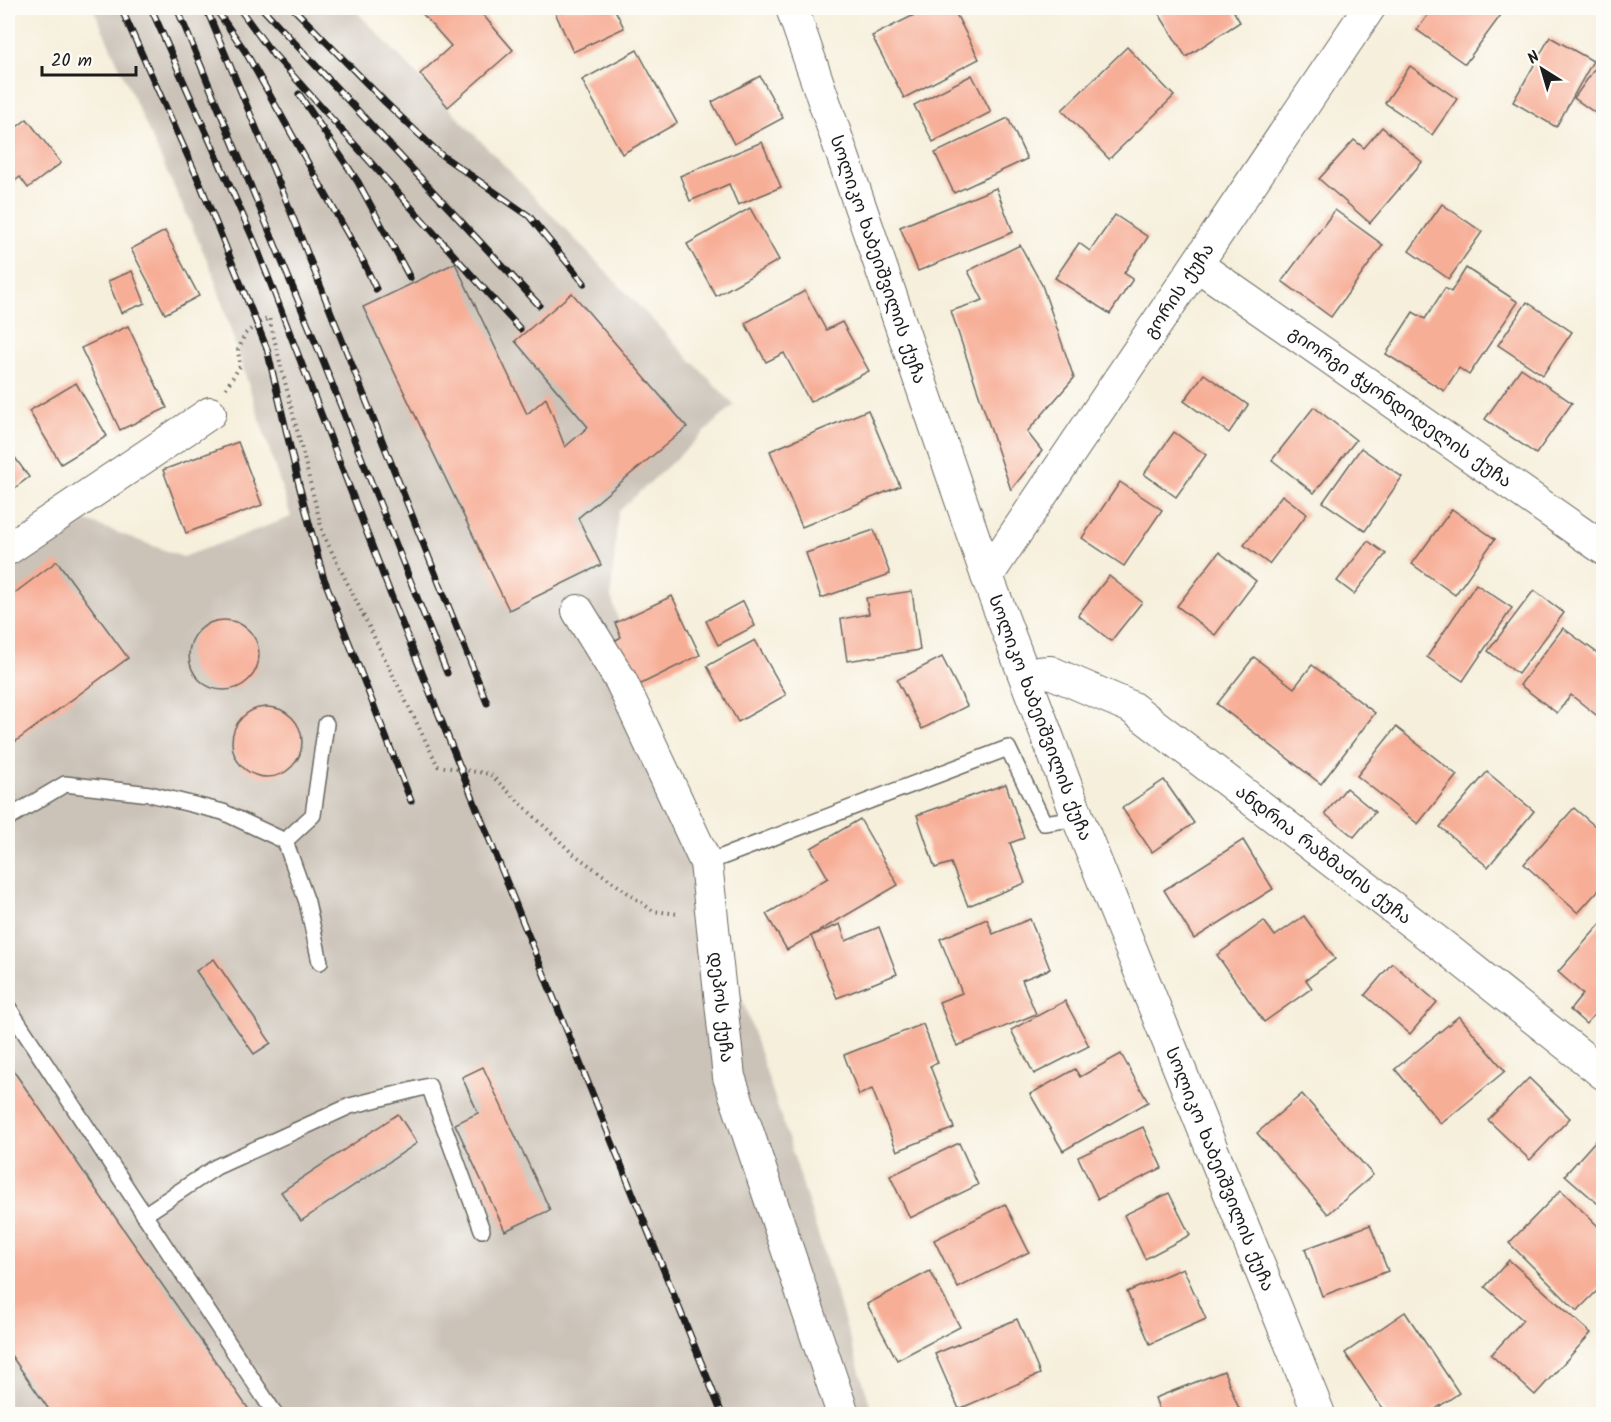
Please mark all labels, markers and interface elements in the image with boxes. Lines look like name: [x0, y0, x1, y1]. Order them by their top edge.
scale bar: [42, 39, 136, 77]
north arrow: [1512, 39, 1572, 99]
text: N: [1522, 45, 1545, 71]
text: 20 m: [51, 47, 92, 76]
street label: სოლიკო ხაბეიშვილის ქუჩა: [821, 132, 933, 388]
street label: გორის ქუჩა: [1138, 238, 1223, 345]
street label: გიორგი ჭყონდიდელის ქუჩა: [1282, 320, 1517, 496]
street label: სოლიკო ხაბეიშვილის ქუჩა: [979, 591, 1099, 846]
street label: ანდრია რაზმაძის ქუჩა: [1228, 779, 1417, 933]
street label: დეპოს ქუჩა: [700, 951, 740, 1064]
street label: სოლიკო ხაბეიშვილის ქუჩა: [1156, 1043, 1281, 1296]

